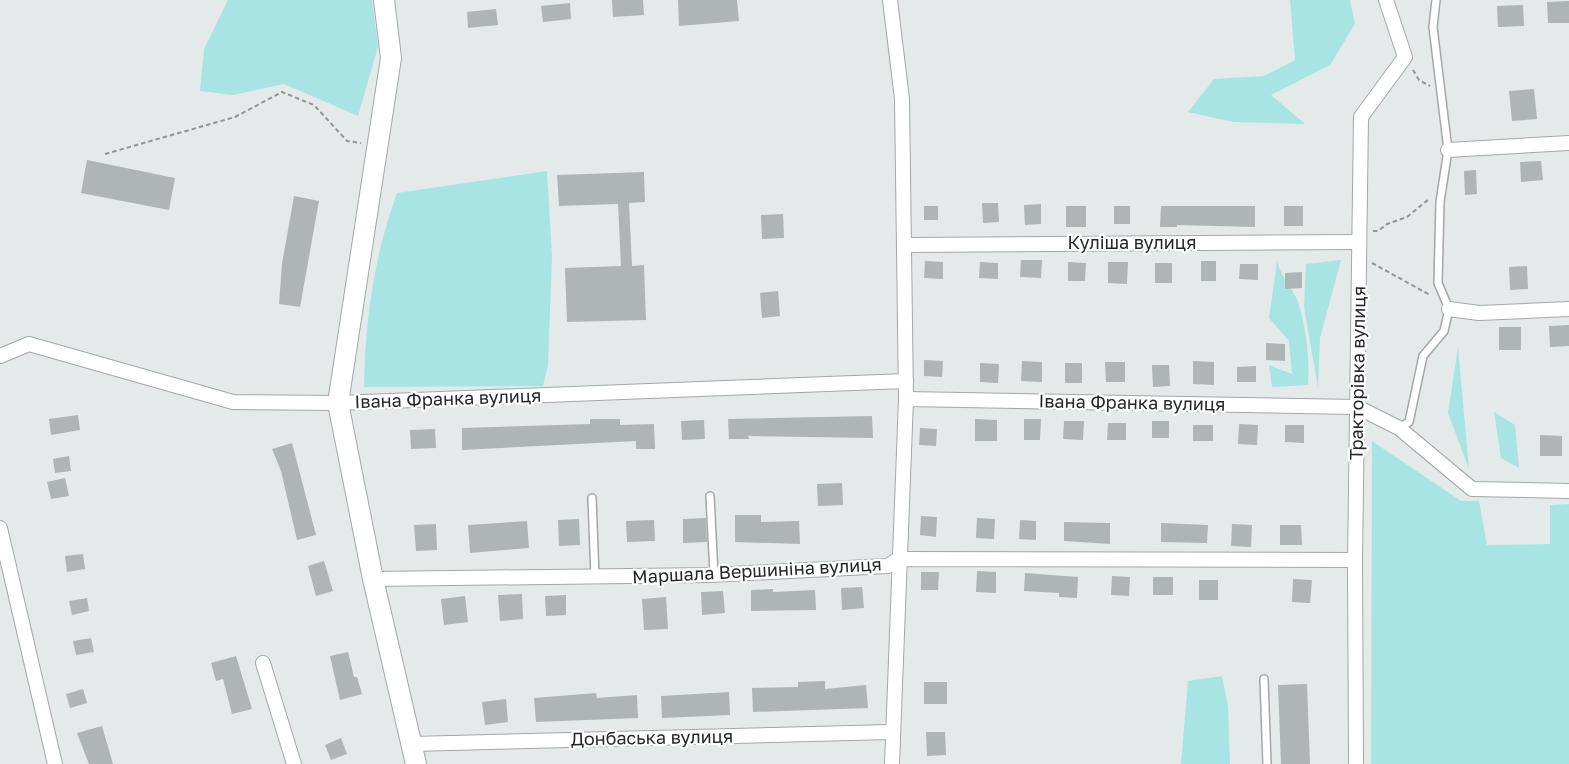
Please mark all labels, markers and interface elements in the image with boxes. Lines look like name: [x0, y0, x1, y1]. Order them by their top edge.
street label: Куліша вулиця: [1068, 231, 1196, 253]
street label: Тракторівка вулиця: [1344, 286, 1370, 460]
street label: Івана Франка вулиця: [354, 384, 542, 412]
street label: Івана Франка вулиця: [1038, 389, 1226, 415]
street label: Маршала Вершиніна вулиця: [632, 552, 882, 588]
street label: Донбаська вулиця: [571, 725, 733, 749]

